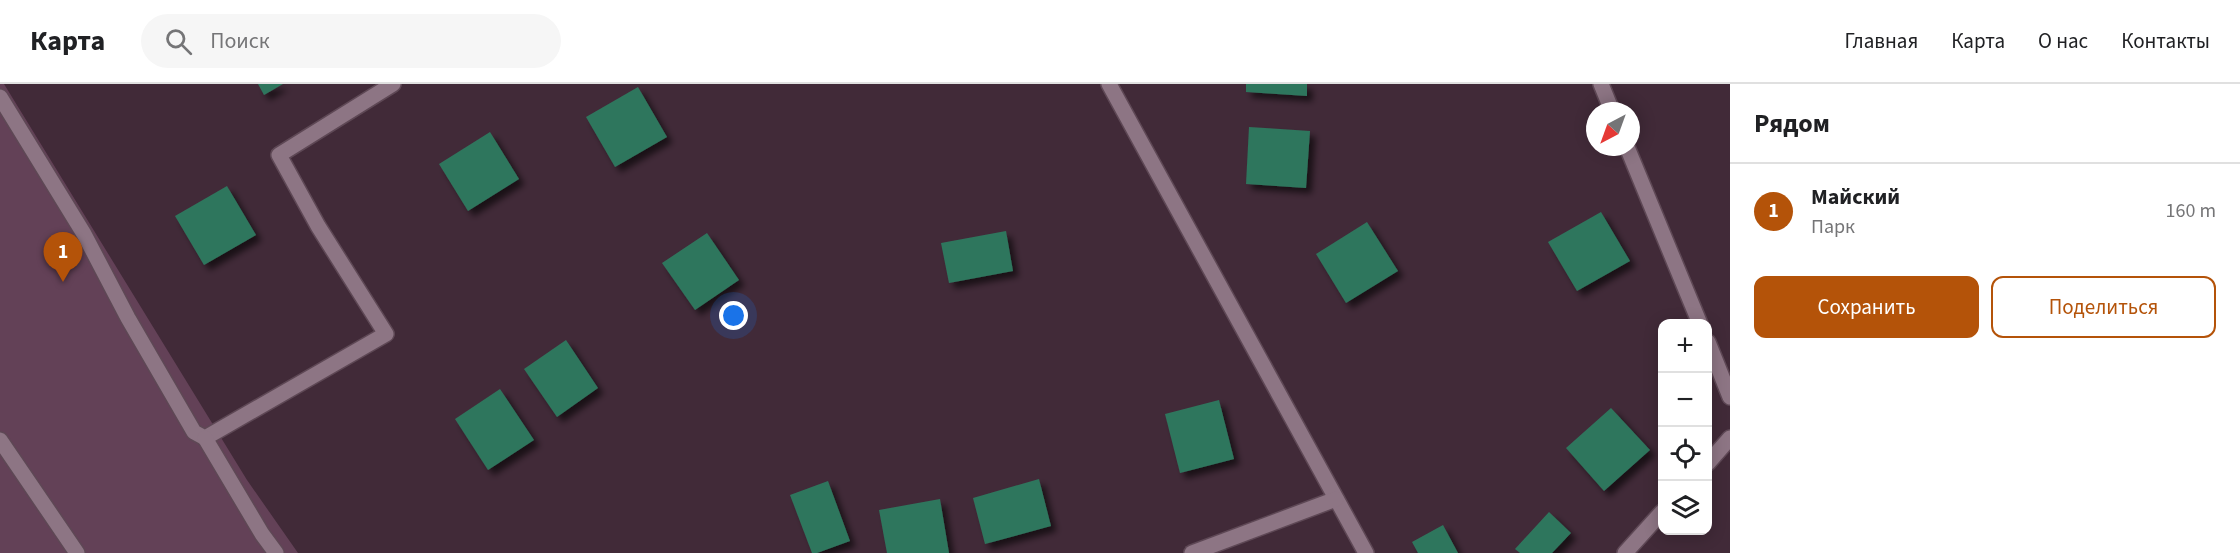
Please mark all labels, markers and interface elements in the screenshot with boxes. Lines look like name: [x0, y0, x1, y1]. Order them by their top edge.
search box: [141, 14, 561, 68]
text: Карта: [30, 21, 105, 61]
icon: search: [162, 25, 195, 58]
text: Поиск: [210, 25, 270, 57]
text: Главная: [1845, 26, 1918, 56]
text: Карта: [1951, 26, 2005, 56]
text: О нас: [2038, 26, 2088, 56]
text: Контакты: [2121, 26, 2210, 56]
north arrow: [1586, 102, 1640, 156]
text: Рядом: [1754, 105, 1830, 142]
text: Майский: [1811, 181, 1900, 213]
text: 1: [1768, 197, 1779, 225]
text: 160 m: [2166, 197, 2216, 225]
text: Парк: [1811, 213, 1855, 241]
pin: 1: [44, 232, 82, 282]
button: Сохранить: [1754, 276, 1979, 338]
button: Поделиться: [1991, 276, 2216, 338]
your location: [719, 301, 748, 330]
map controls: [1658, 319, 1712, 535]
button: +: [1658, 319, 1712, 373]
button: −: [1658, 373, 1712, 427]
button: locate: [1658, 427, 1712, 481]
button: layers: [1658, 481, 1712, 535]

